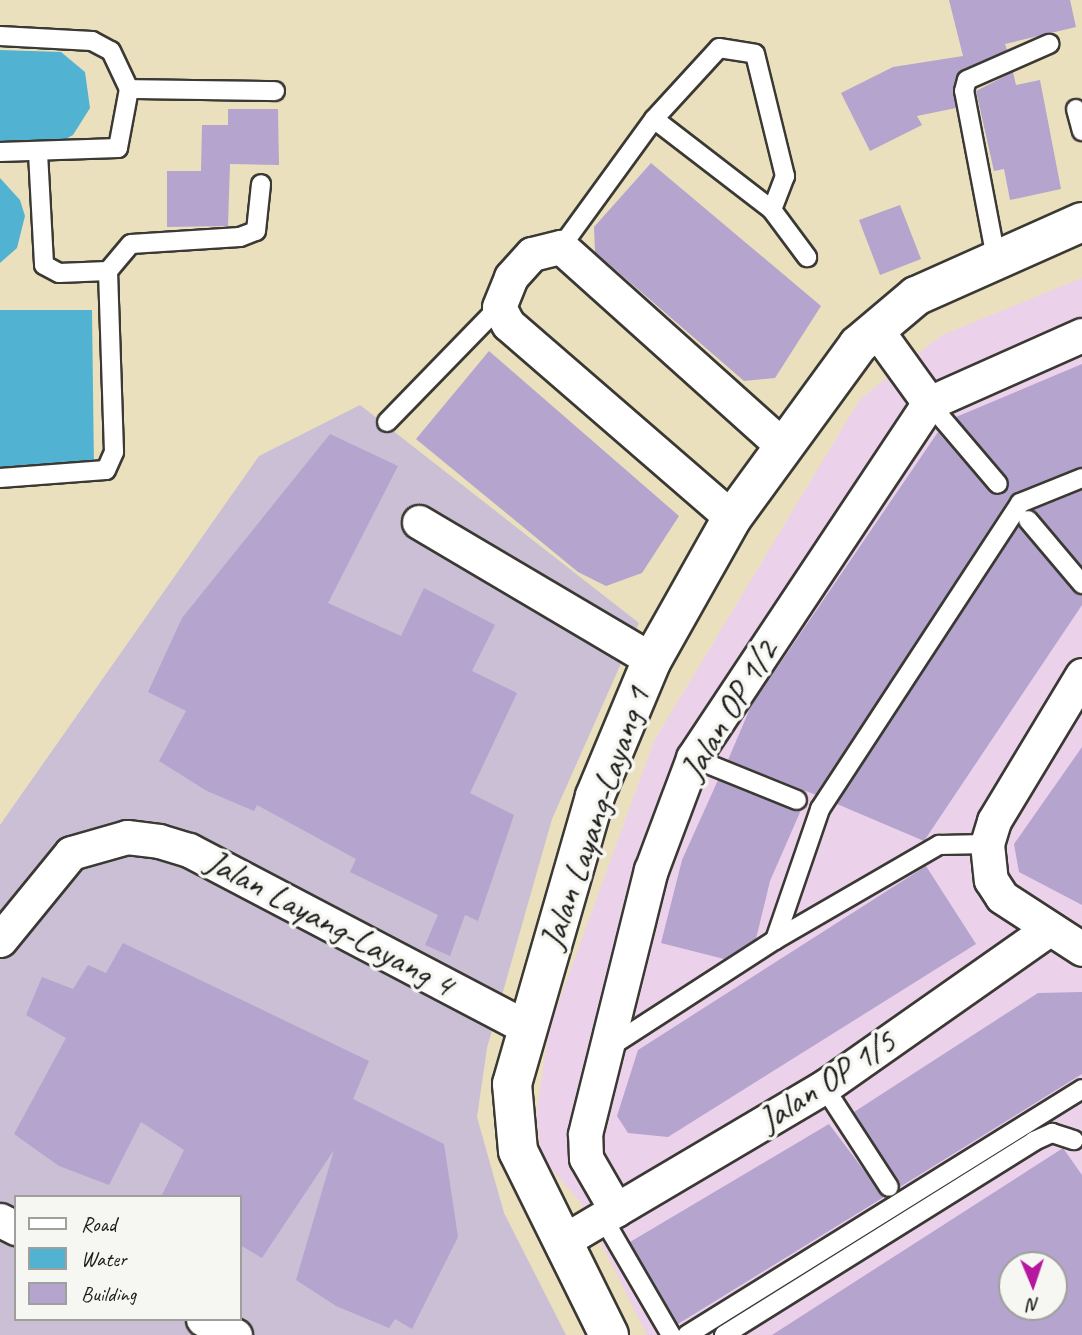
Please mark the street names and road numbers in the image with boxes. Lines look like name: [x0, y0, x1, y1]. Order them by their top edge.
street label: Jalan OP 1/2: [671, 633, 787, 787]
street label: Jalan Layang-Layang 1: [531, 682, 659, 954]
street label: Jalan Layang-Layang 4: [200, 840, 460, 1006]
street label: Jalan OP 1/5: [751, 1021, 903, 1141]

